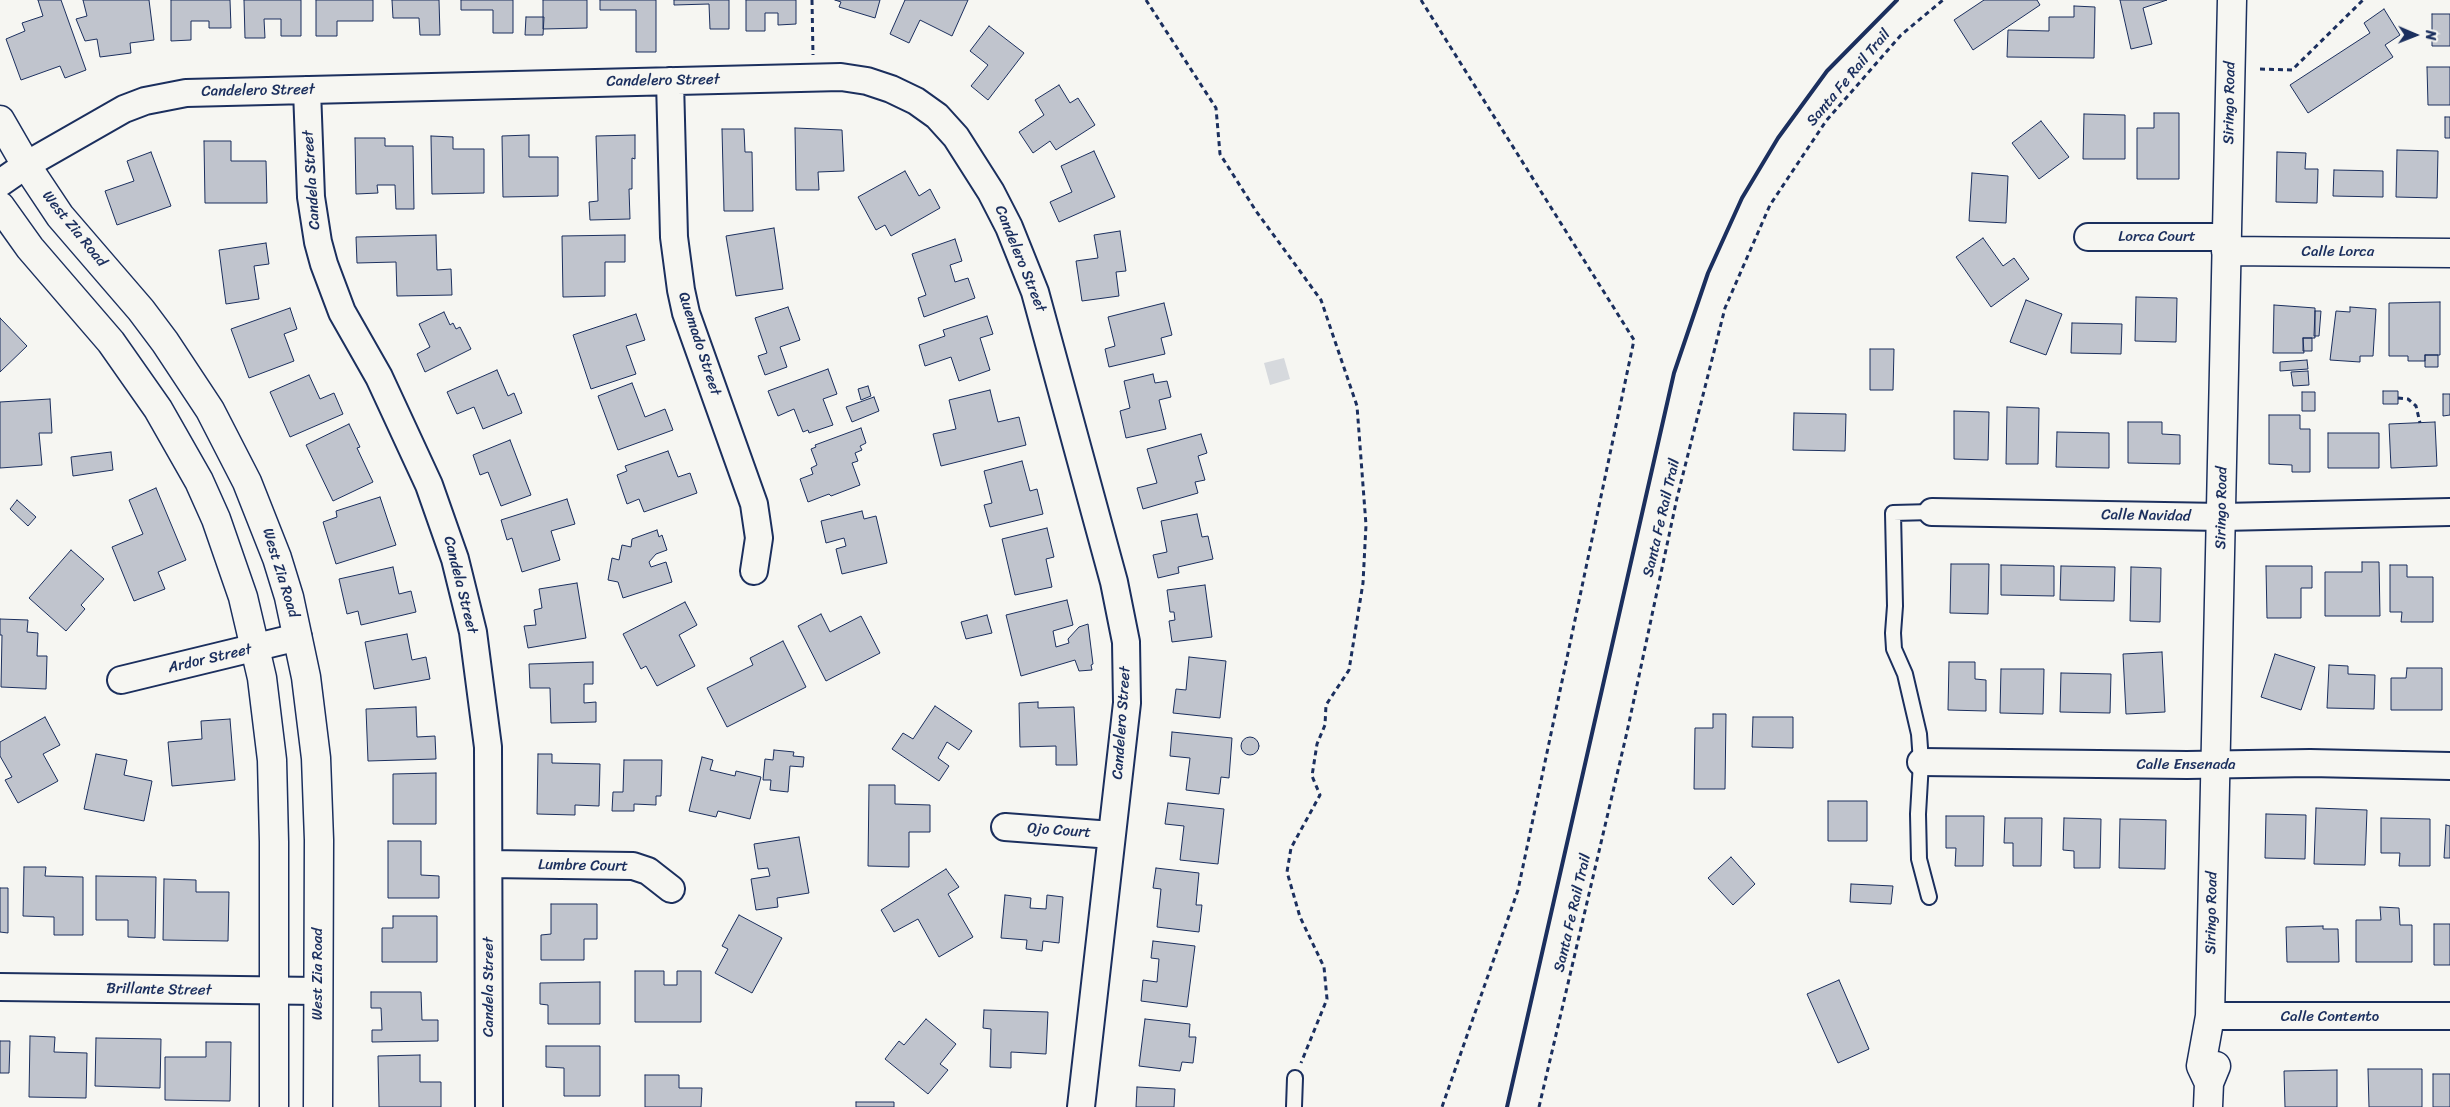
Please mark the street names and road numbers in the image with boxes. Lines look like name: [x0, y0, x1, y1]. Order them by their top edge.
street label: Santa Fe Rail Trail: [1803, 26, 1895, 130]
street label: Siringo Road: [2220, 61, 2240, 145]
street label: Candelero Street: [606, 71, 720, 91]
street label: Candelero Street: [201, 81, 315, 101]
street label: Candela Street: [300, 130, 324, 230]
street label: West Zia Road: [38, 187, 110, 271]
street label: Candelero Street: [990, 203, 1050, 315]
street label: Lorca Court: [2118, 228, 2196, 246]
street label: Calle Lorca: [2302, 243, 2374, 261]
street label: Quemado Street: [674, 290, 724, 398]
street label: Santa Fe Rail Trail: [1640, 457, 1684, 579]
street label: Siringo Road: [2212, 466, 2232, 550]
street label: Calle Navidad: [2101, 506, 2191, 526]
street label: West Zia Road: [258, 526, 302, 620]
street label: Candela Street: [439, 534, 481, 636]
street label: Ardor Street: [166, 641, 254, 677]
street label: Candelero Street: [1109, 666, 1135, 780]
street label: Calle Ensenada: [2136, 756, 2236, 774]
street label: Ojo Court: [1027, 820, 1091, 842]
street label: Santa Fe Rail Trail: [1551, 852, 1595, 974]
street label: Lumbre Court: [538, 856, 628, 876]
street label: Siringo Road: [2202, 871, 2222, 955]
street label: West Zia Road: [309, 928, 327, 1020]
street label: Candela Street: [480, 937, 498, 1037]
street label: Brillante Street: [106, 980, 212, 1000]
street label: Calle Contento: [2281, 1008, 2379, 1026]

